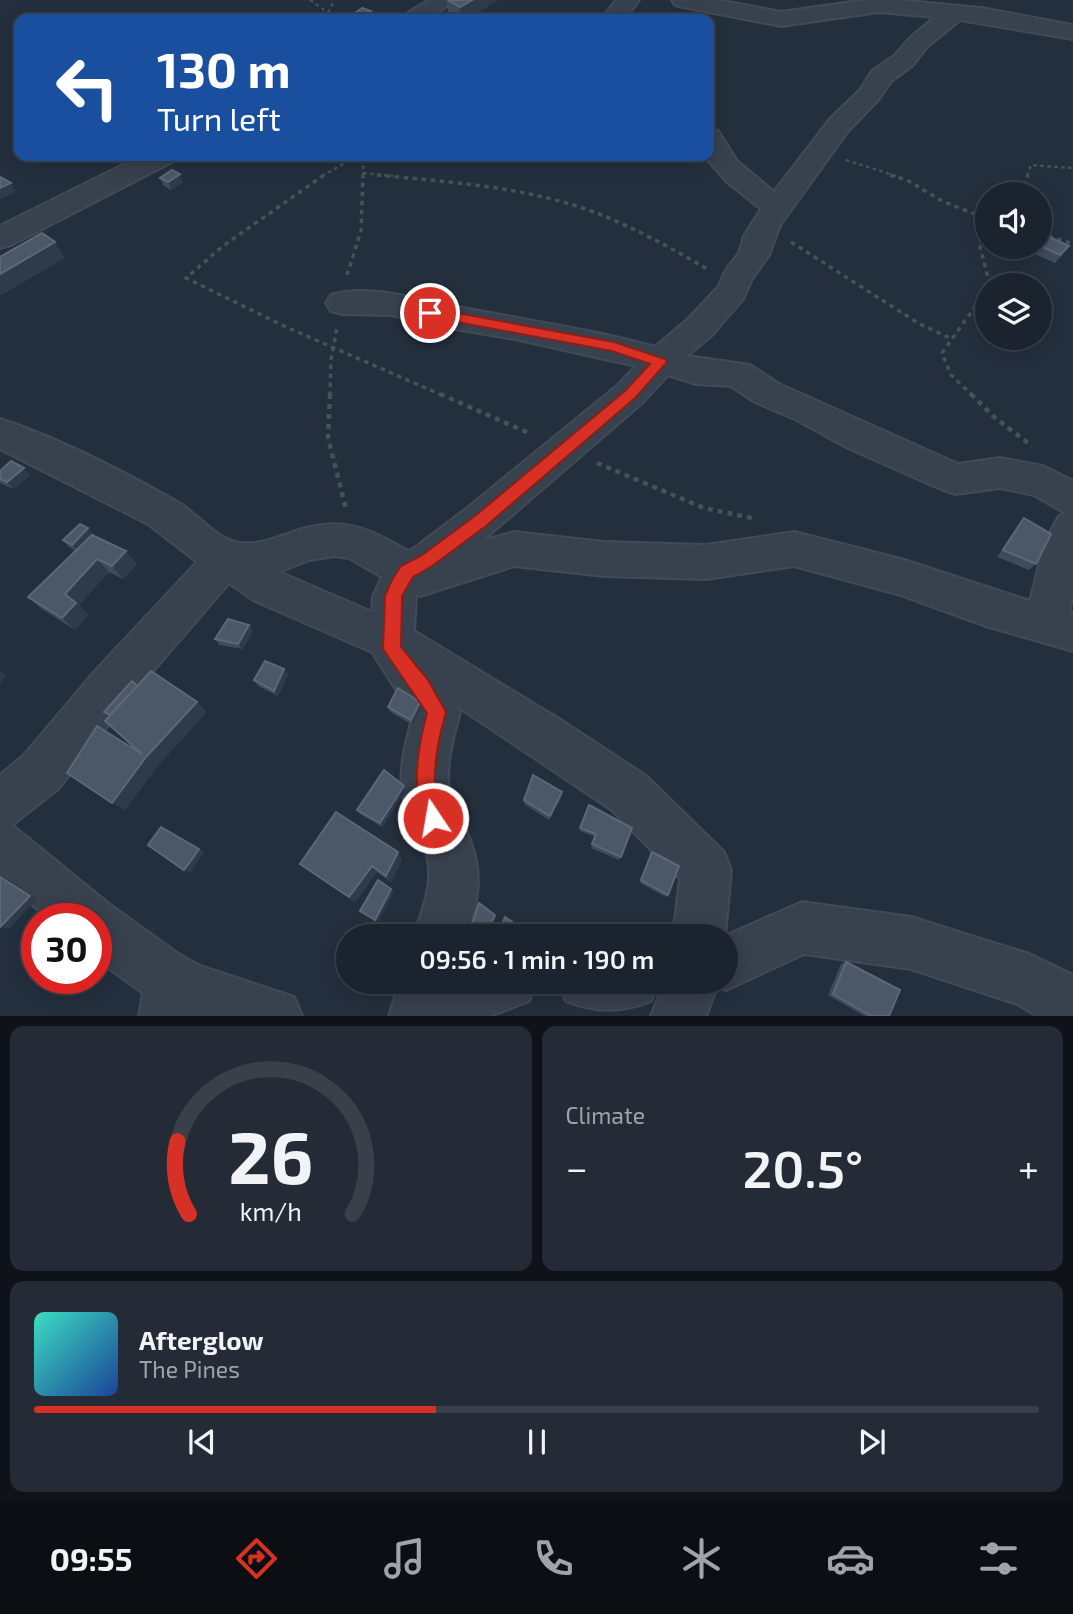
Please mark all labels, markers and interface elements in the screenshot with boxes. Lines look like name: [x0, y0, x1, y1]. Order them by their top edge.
text: 130 m: [157, 39, 291, 98]
icon: left: [42, 42, 133, 133]
text: Turn left: [157, 99, 281, 137]
map controls: [975, 182, 1052, 350]
button: sound: [975, 182, 1052, 259]
button: layers: [975, 273, 1052, 350]
pin: [400, 283, 460, 343]
icon: arrive: [411, 294, 449, 332]
position arrow: [396, 781, 470, 855]
speed limit sign: 30: [21, 903, 112, 994]
text: 09:56 · 1 min · 190 m: [420, 943, 654, 974]
text: Climate: [566, 1101, 645, 1129]
text: 26: [228, 1112, 313, 1200]
text: 20.5°: [742, 1136, 863, 1198]
text: −: [566, 1144, 588, 1190]
text: +: [1018, 1144, 1039, 1190]
text: km/h: [240, 1196, 302, 1226]
text: Afterglow: [139, 1324, 264, 1355]
text: The Pines: [139, 1355, 240, 1383]
icon: previous: [183, 1423, 221, 1461]
icon: pause: [518, 1423, 556, 1461]
icon: next: [853, 1423, 891, 1461]
icon: directions: [232, 1534, 281, 1583]
icon: music: [380, 1534, 429, 1583]
icon: phone: [529, 1534, 578, 1583]
icon: climate: [677, 1534, 726, 1583]
icon: car: [826, 1534, 875, 1583]
icon: filters: [974, 1534, 1023, 1583]
text: 09:55: [50, 1539, 132, 1577]

